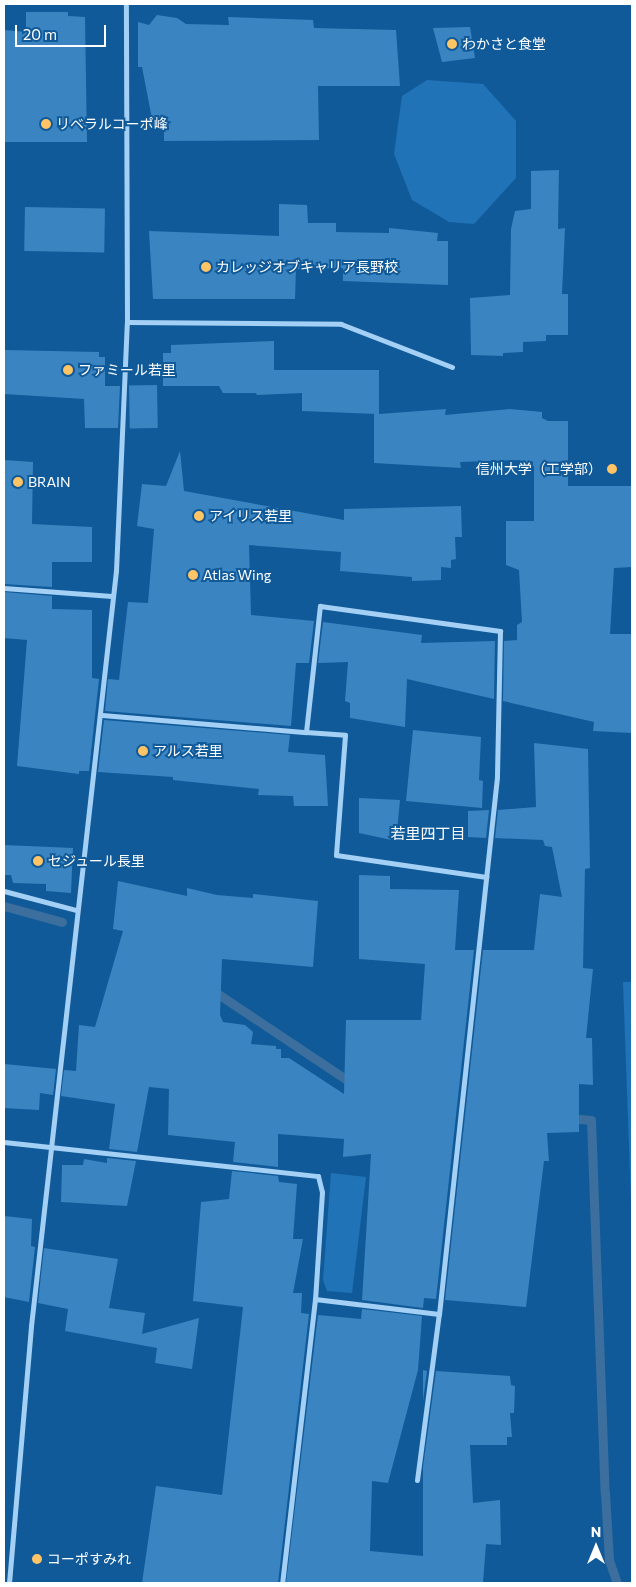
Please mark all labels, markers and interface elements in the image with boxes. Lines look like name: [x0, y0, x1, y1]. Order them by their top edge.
scale bar: [18, 15, 109, 47]
text: 20 m: [23, 25, 57, 43]
place label: わかさと食堂: [462, 36, 546, 52]
marker: わかさと食堂: [446, 38, 458, 50]
place label: リベラルコーポ峰: [56, 116, 168, 132]
marker: リベラルコーポ峰: [40, 118, 52, 130]
place label: カレッジオブキャリア長野校: [216, 259, 398, 275]
marker: カレッジオブキャリア長野校: [200, 261, 212, 273]
place label: ファミール若里: [78, 362, 176, 378]
marker: ファミール若里: [62, 364, 74, 376]
place label: 信州大学（工学部）: [476, 461, 602, 477]
marker: 信州大学（工学部）: [606, 463, 618, 475]
place label: BRAIN: [28, 474, 71, 490]
marker: BRAIN: [12, 476, 24, 488]
place label: アイリス若里: [209, 508, 293, 524]
marker: アイリス若里: [193, 510, 205, 522]
place label: Atlas Wing: [203, 567, 271, 583]
marker: Atlas Wing: [187, 569, 199, 581]
place label: アルス若里: [153, 743, 223, 759]
marker: アルス若里: [137, 745, 149, 757]
district label: 若里四丁目: [391, 825, 465, 843]
place label: セジュール長里: [48, 853, 146, 869]
marker: セジュール長里: [32, 855, 44, 867]
north arrow: [571, 1522, 621, 1572]
text: N: [591, 1523, 601, 1540]
place label: コーポすみれ: [47, 1551, 131, 1567]
marker: コーポすみれ: [31, 1553, 43, 1565]

